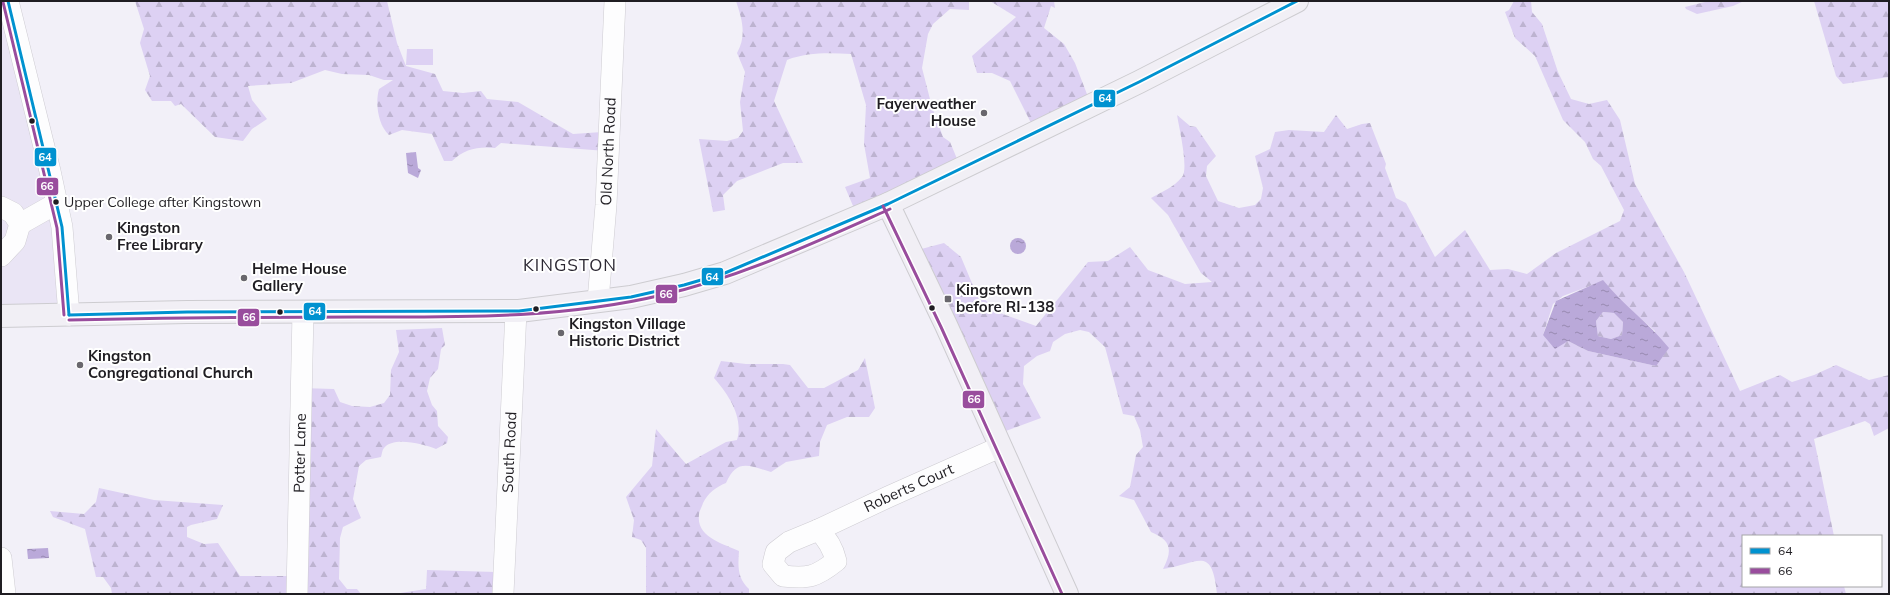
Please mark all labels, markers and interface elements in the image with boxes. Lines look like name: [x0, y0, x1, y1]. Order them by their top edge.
line badge: 64: [1093, 89, 1116, 108]
text: 64: [1098, 91, 1112, 105]
place label: Fayerweather House: [876, 94, 976, 130]
street label: Old North Road: [596, 97, 620, 206]
marker: Fayerweather House: [979, 108, 989, 118]
unlabelled marker: [27, 116, 37, 126]
line badge: 64: [34, 147, 57, 167]
text: 64: [38, 150, 52, 164]
line badge: 66: [36, 177, 59, 196]
text: 66: [40, 179, 54, 193]
place label: Upper College after Kingstown: [64, 193, 261, 211]
marker: Upper College after Kingstown: [51, 197, 61, 207]
place label: Kingston Free Library: [117, 218, 204, 254]
marker: Kingston Free Library: [104, 232, 114, 242]
district label: KINGSTON: [523, 254, 617, 275]
place label: Helme House Gallery: [252, 259, 347, 295]
line badge: 64: [701, 267, 724, 286]
text: 64: [705, 270, 719, 284]
marker: Helme House Gallery: [239, 273, 249, 283]
place label: Kingstown before RI-138: [956, 280, 1054, 316]
line badge: 66: [655, 284, 678, 304]
text: 66: [659, 287, 673, 301]
marker: Kingstown before RI-138: [943, 294, 953, 304]
line badge: 64: [303, 302, 326, 321]
unlabelled marker: [927, 303, 937, 313]
text: 64: [308, 304, 322, 318]
unlabelled marker: [531, 304, 541, 314]
unlabelled marker: [275, 307, 285, 317]
line badge: 66: [237, 308, 260, 327]
text: 66: [242, 310, 256, 324]
place label: Kingston Village Historic District: [569, 314, 686, 350]
marker: Kingston Village Historic District: [556, 328, 566, 338]
place label: Kingston Congregational Church: [88, 346, 253, 382]
marker: Kingston Congregational Church: [75, 360, 85, 370]
line badge: 66: [962, 390, 985, 409]
text: 66: [967, 392, 981, 406]
street label: South Road: [498, 411, 520, 493]
street label: Potter Lane: [289, 413, 310, 493]
street label: Roberts Court: [861, 459, 956, 516]
legend: [1742, 535, 1882, 587]
text: 64: [1778, 543, 1792, 558]
text: 66: [1778, 563, 1792, 578]

